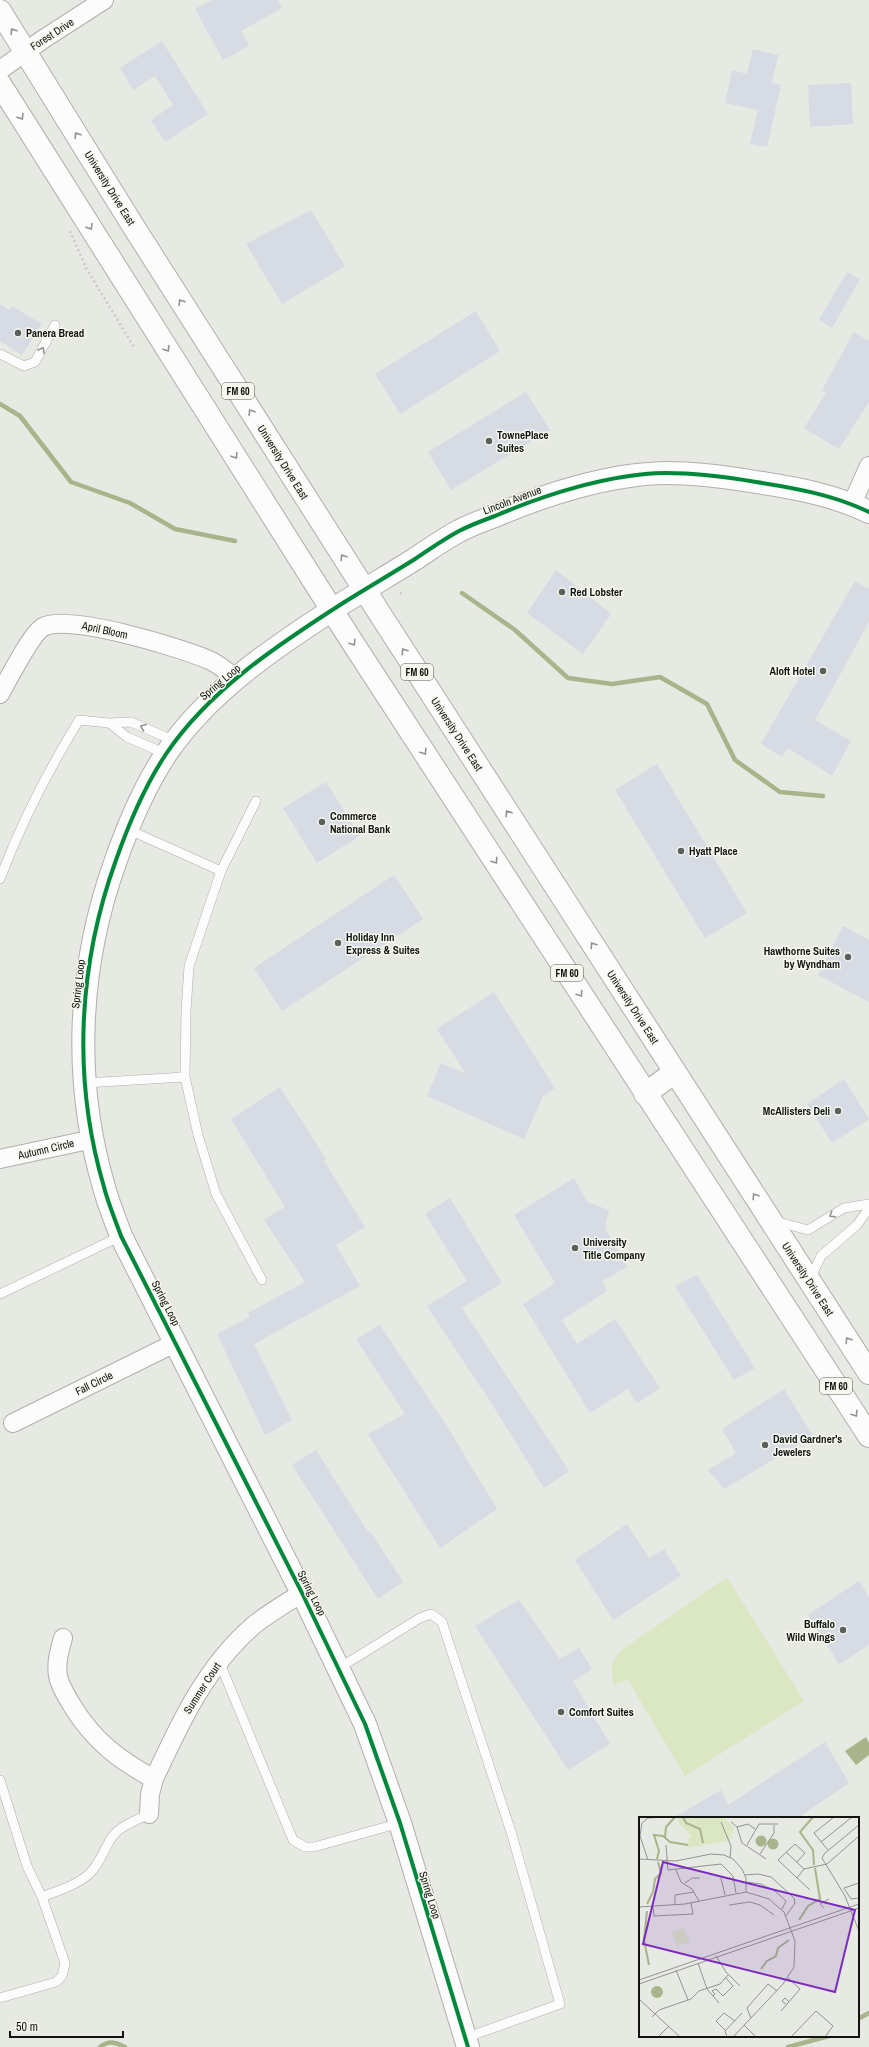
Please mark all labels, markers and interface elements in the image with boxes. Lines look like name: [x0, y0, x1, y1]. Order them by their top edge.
street label: Forest Drive: [28, 15, 76, 53]
one-way arrow: [10, 28, 18, 35]
one-way arrow: [16, 113, 24, 120]
one-way arrow: [74, 132, 82, 139]
street label: University Drive East: [81, 148, 139, 228]
one-way arrow: [86, 223, 93, 230]
one-way arrow: [179, 299, 186, 306]
place label: Panera Bread: [26, 326, 84, 340]
marker: Panera Bread: [13, 328, 23, 338]
one-way arrow: [163, 345, 170, 352]
one-way arrow: [37, 346, 44, 354]
road number: FM 60: [222, 383, 254, 399]
one-way arrow: [248, 409, 256, 416]
street label: University Drive East: [254, 422, 312, 502]
place label: TownePlace Suites: [497, 428, 548, 455]
marker: TownePlace Suites: [484, 436, 494, 446]
one-way arrow: [231, 452, 238, 459]
street label: Lincoln Avenue: [481, 482, 543, 518]
one-way arrow: [341, 554, 348, 561]
place label: Red Lobster: [570, 585, 623, 599]
marker: Red Lobster: [557, 587, 567, 597]
street label: April Bloom: [80, 618, 129, 642]
one-way arrow: [349, 639, 356, 646]
one-way arrow: [401, 648, 408, 655]
street label: Spring Loop: [197, 661, 243, 703]
road number: FM 60: [401, 664, 433, 680]
place label: Aloft Hotel: [769, 664, 815, 678]
marker: Aloft Hotel: [818, 666, 828, 676]
street label: University Drive East: [428, 694, 486, 774]
one-way arrow: [140, 723, 147, 731]
one-way arrow: [419, 748, 427, 755]
place label: Commerce National Bank: [330, 809, 391, 836]
one-way arrow: [505, 810, 512, 817]
marker: Commerce National Bank: [317, 817, 327, 827]
place label: Hyatt Place: [689, 844, 738, 858]
marker: Hyatt Place: [676, 846, 686, 856]
one-way arrow: [490, 857, 498, 864]
place label: Holiday Inn Express & Suites: [346, 930, 420, 957]
marker: Holiday Inn Express & Suites: [333, 938, 343, 948]
one-way arrow: [590, 942, 598, 949]
place label: Hawthorne Suites by Wyndham: [764, 944, 840, 971]
marker: Hawthorne Suites by Wyndham: [843, 952, 853, 962]
street label: Spring Loop: [68, 959, 88, 1009]
road number: FM 60: [551, 965, 583, 981]
street label: University Drive East: [604, 967, 662, 1047]
one-way arrow: [576, 990, 583, 997]
place label: McAllisters Deli: [763, 1104, 830, 1118]
marker: McAllisters Deli: [833, 1106, 843, 1116]
street label: Autumn Circle: [16, 1136, 75, 1162]
one-way arrow: [752, 1193, 760, 1200]
one-way arrow: [829, 1210, 836, 1218]
place label: University Title Company: [583, 1235, 645, 1262]
street label: University Drive East: [779, 1239, 837, 1319]
marker: University Title Company: [570, 1243, 580, 1253]
street label: Spring Loop: [149, 1278, 183, 1328]
one-way arrow: [846, 1338, 853, 1345]
street label: Fall Circle: [73, 1368, 115, 1398]
road number: FM 60: [820, 1378, 852, 1394]
one-way arrow: [850, 1410, 857, 1417]
place label: David Gardner's Jewelers: [773, 1432, 842, 1459]
marker: David Gardner's Jewelers: [760, 1440, 770, 1450]
street label: Spring Loop: [295, 1568, 329, 1618]
place label: Buffalo Wild Wings: [787, 1617, 835, 1644]
marker: Buffalo Wild Wings: [838, 1625, 848, 1635]
street label: Summer Court: [180, 1659, 224, 1716]
place label: Comfort Suites: [569, 1705, 634, 1719]
marker: Comfort Suites: [556, 1707, 566, 1717]
inset map: [639, 1817, 859, 2037]
street label: Spring Loop: [416, 1869, 444, 1921]
scale bar: [10, 2013, 123, 2039]
text: 50 m: [16, 2019, 38, 2035]

